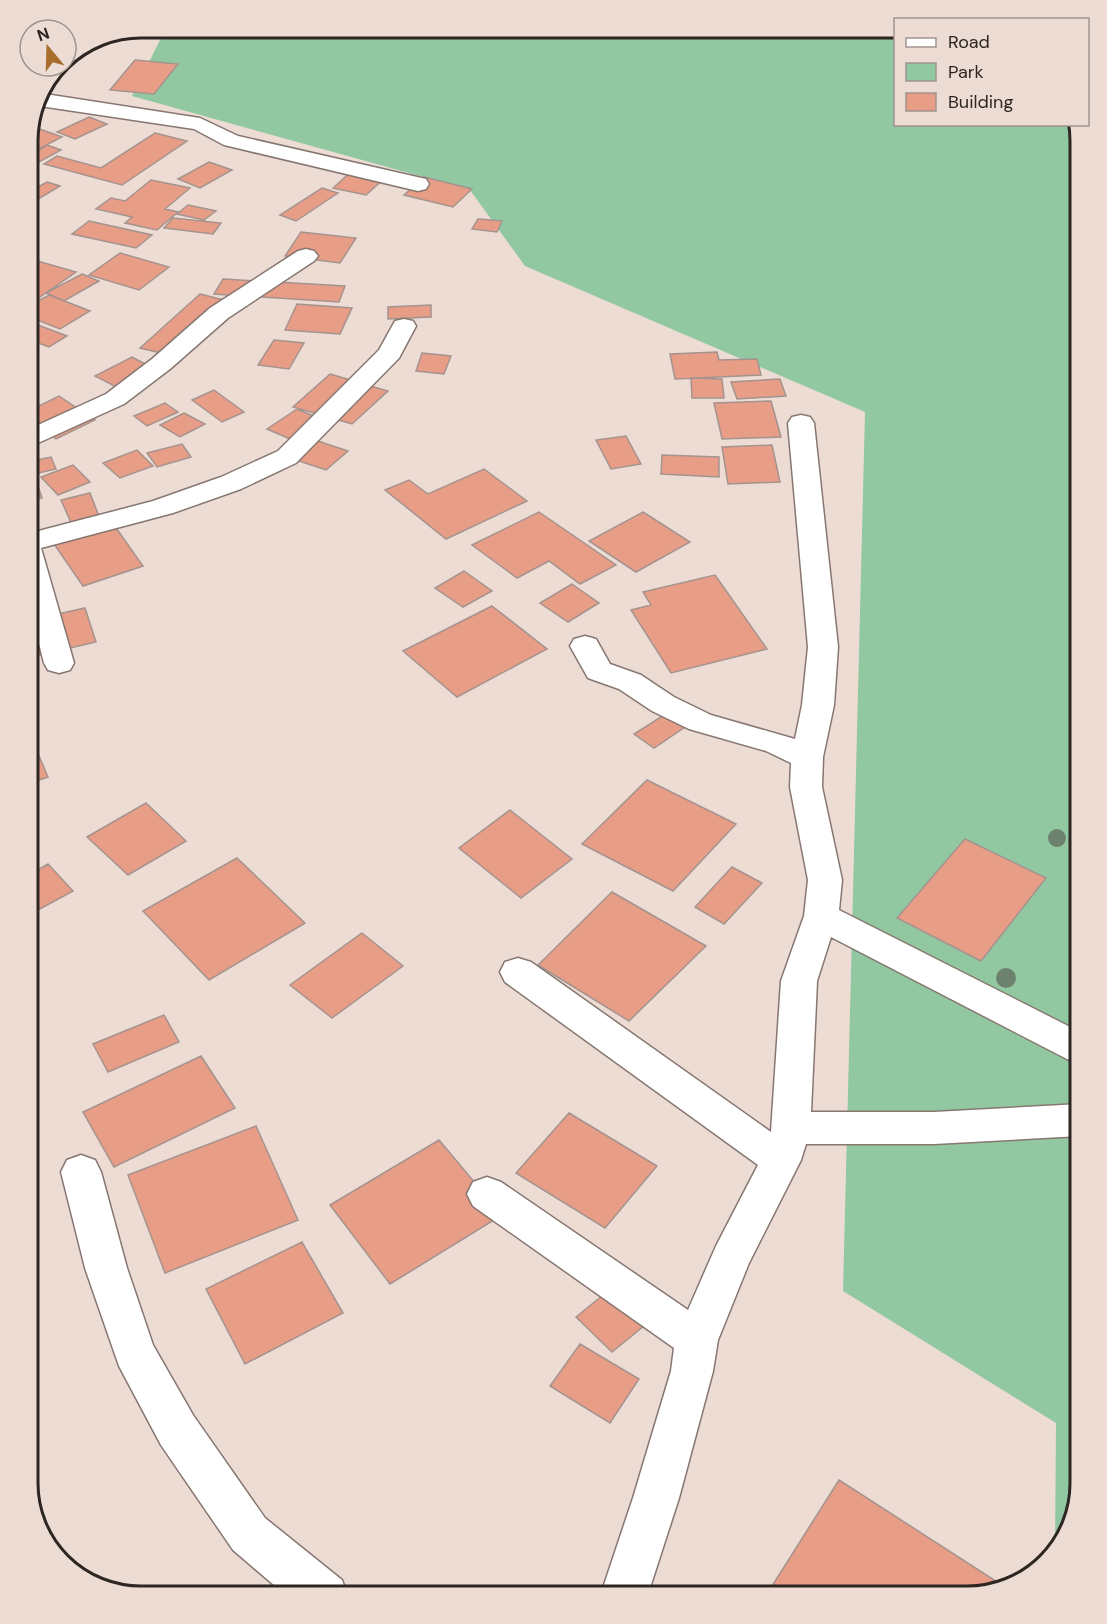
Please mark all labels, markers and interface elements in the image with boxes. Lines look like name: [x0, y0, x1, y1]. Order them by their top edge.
north arrow: [18, 18, 78, 78]
legend: [894, 18, 1089, 126]
text: N: [34, 22, 52, 46]
text: Road: [948, 30, 990, 54]
text: Park: [948, 60, 984, 84]
text: Building: [948, 90, 1013, 114]

